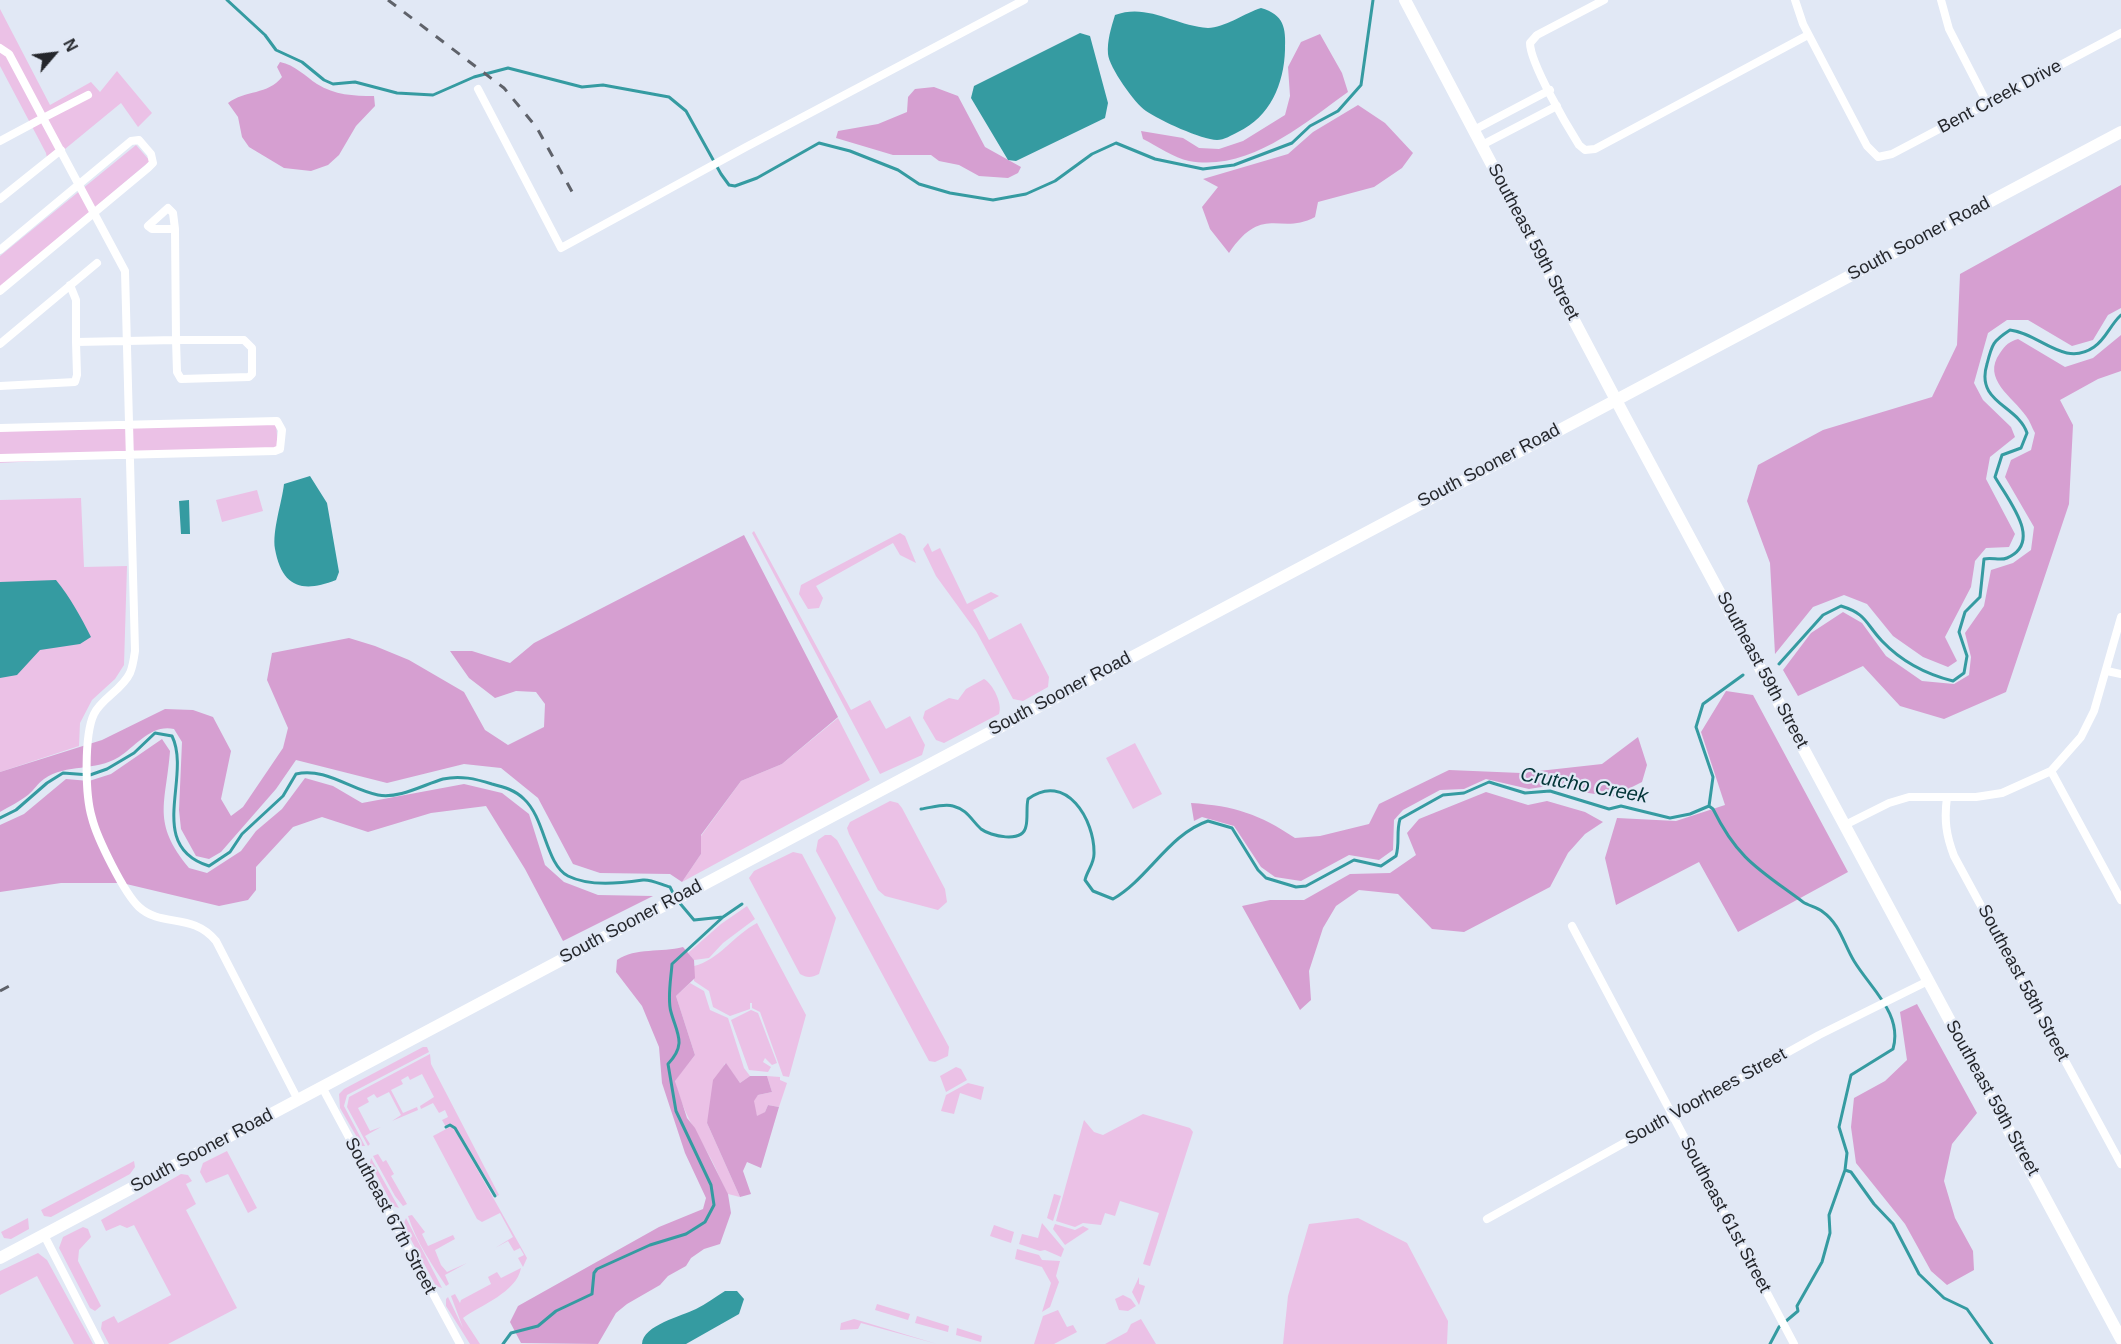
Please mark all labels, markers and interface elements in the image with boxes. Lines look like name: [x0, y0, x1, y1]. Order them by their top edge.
north arrow: [24, 24, 84, 84]
text: N: [60, 36, 81, 54]
street label: Bent Creek Drive: [1934, 55, 2066, 139]
street label: Southeast 59th Street: [1483, 160, 1583, 324]
street label: South Sooner Road: [1844, 192, 1994, 286]
street label: South Sooner Road: [1414, 419, 1564, 513]
street label: Southeast 59th Street: [1712, 588, 1812, 752]
street label: South Sooner Road: [985, 647, 1135, 741]
water label: Crutcho Creek: [1518, 763, 1650, 809]
street label: South Sooner Road: [556, 875, 706, 969]
street label: Southeast 58th Street: [1973, 901, 2073, 1065]
street label: Southeast 59th Street: [1940, 1017, 2044, 1179]
street label: South Voorhees Street: [1622, 1044, 1790, 1150]
street label: South Sooner Road: [127, 1104, 277, 1198]
street label: Southeast 67th Street: [340, 1134, 440, 1298]
street label: Southeast 61st Street: [1675, 1134, 1775, 1296]

